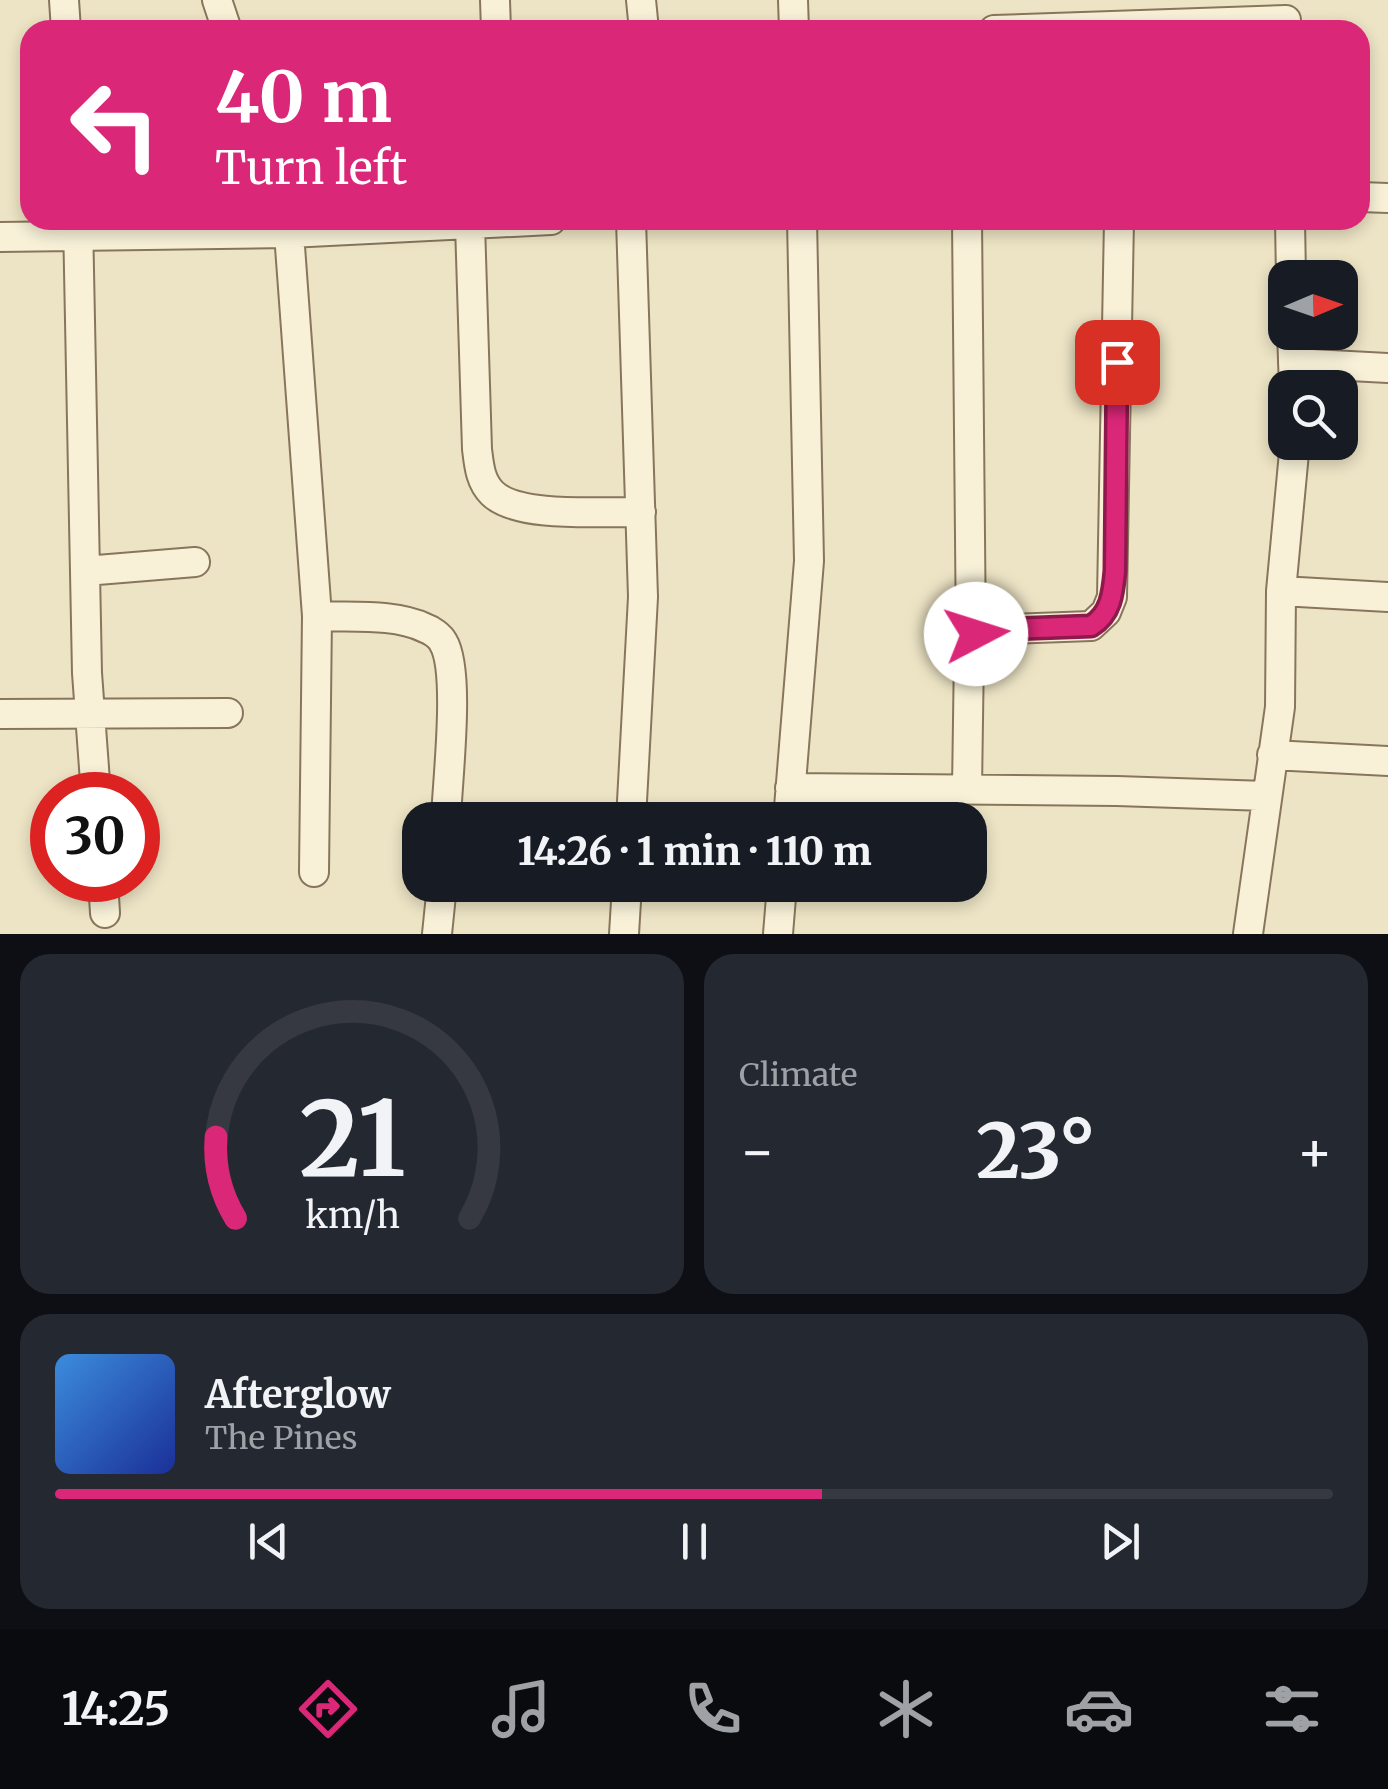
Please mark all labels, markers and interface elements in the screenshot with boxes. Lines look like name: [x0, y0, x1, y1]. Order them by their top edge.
text: 40 m: [215, 53, 392, 141]
icon: left: [50, 60, 180, 190]
text: Turn left: [215, 140, 407, 196]
north arrow: [1268, 260, 1358, 350]
map controls: [1268, 260, 1358, 460]
pin: [1075, 320, 1160, 405]
icon: arrive: [1090, 335, 1145, 390]
button: search: [1268, 370, 1358, 460]
position arrow: [924, 582, 1028, 686]
speed limit sign: 30: [30, 772, 160, 902]
text: 14:26 · 1 min · 110 m: [517, 828, 872, 875]
text: Climate: [739, 1055, 857, 1095]
text: 21: [299, 1074, 405, 1204]
text: 23°: [976, 1104, 1096, 1198]
text: −: [739, 1117, 776, 1186]
text: +: [1296, 1117, 1333, 1186]
text: km/h: [305, 1193, 399, 1238]
text: Afterglow: [205, 1371, 391, 1418]
text: The Pines: [205, 1418, 357, 1458]
icon: previous: [241, 1514, 296, 1569]
icon: pause: [667, 1514, 722, 1569]
icon: next: [1093, 1514, 1148, 1569]
icon: directions: [293, 1674, 363, 1744]
icon: music: [486, 1674, 556, 1744]
icon: phone: [678, 1674, 748, 1744]
icon: climate: [871, 1674, 941, 1744]
icon: car: [1064, 1674, 1134, 1744]
icon: filters: [1257, 1674, 1327, 1744]
text: 14:25: [61, 1681, 170, 1737]

